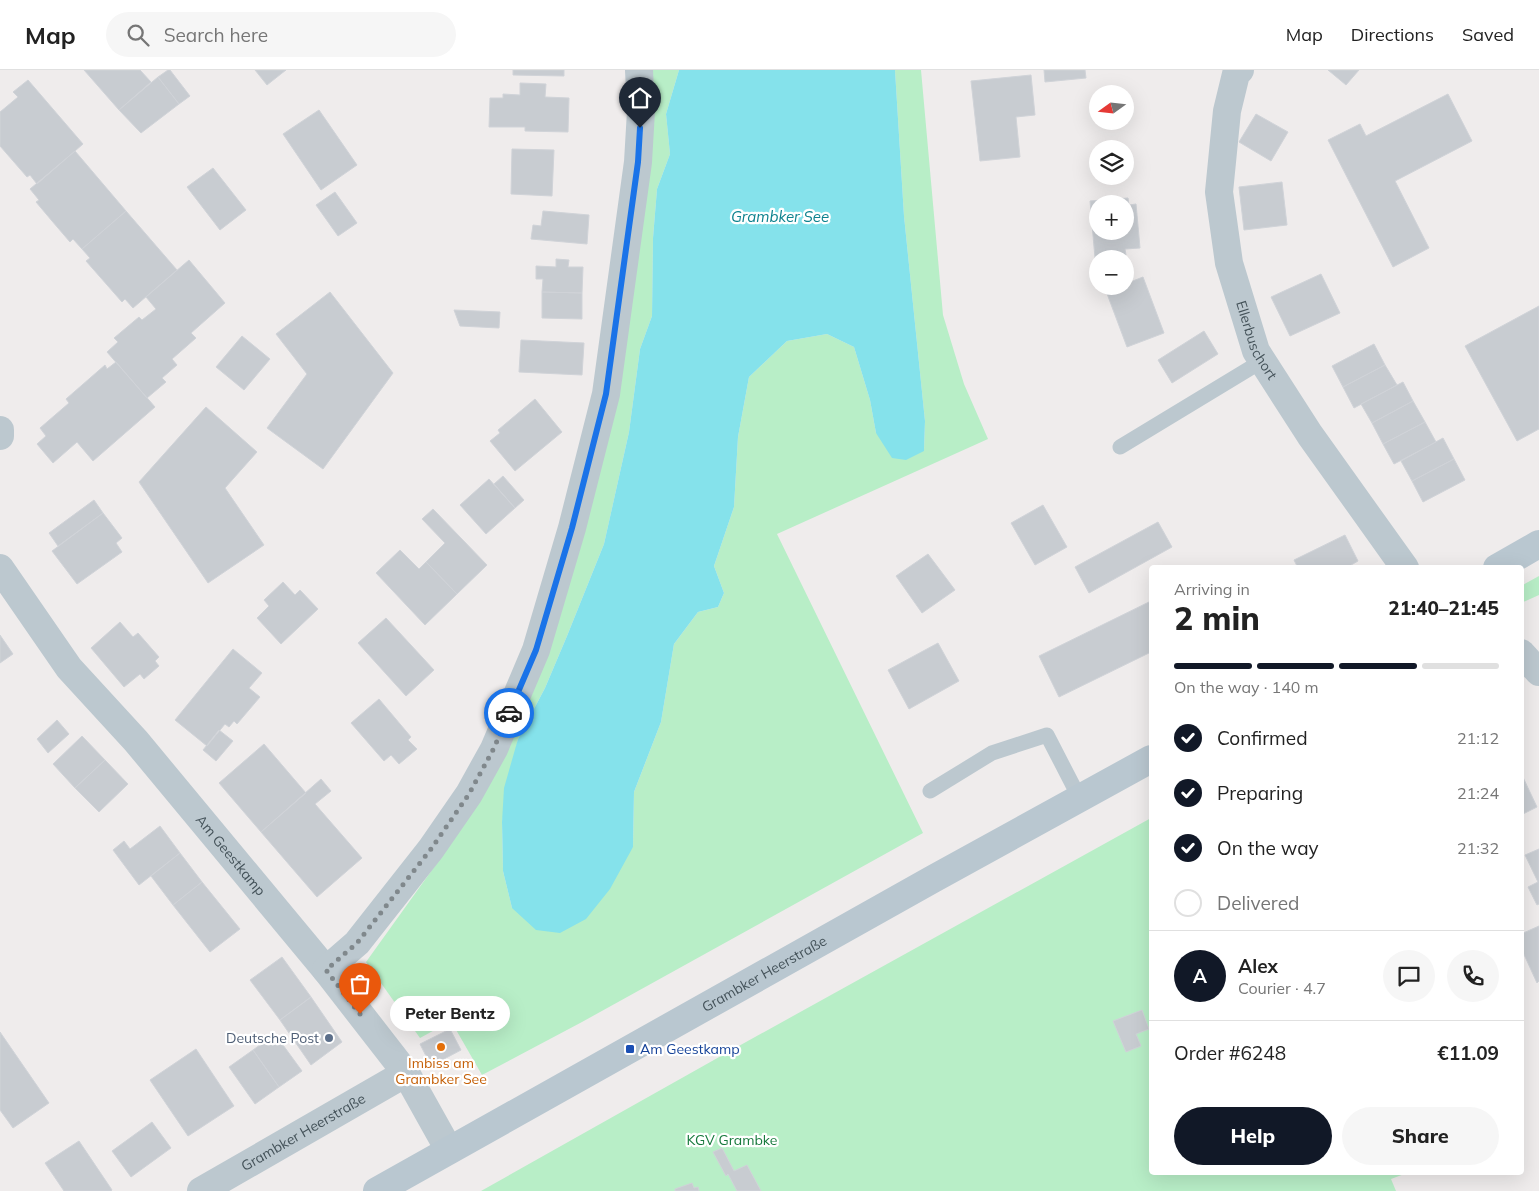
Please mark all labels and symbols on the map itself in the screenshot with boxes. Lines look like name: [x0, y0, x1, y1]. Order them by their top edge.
pin: [619, 77, 661, 128]
north arrow: [1089, 85, 1134, 130]
water label: Grambker See: [731, 207, 829, 226]
street label: Ellerbuschort: [1232, 298, 1281, 383]
courier: [484, 688, 534, 738]
street label: Am Geestkamp: [192, 811, 270, 899]
street label: Grambker Heerstraße: [699, 931, 830, 1016]
pin: [339, 963, 381, 1014]
callout: Peter Bentz: [390, 996, 510, 1032]
place label: Deutsche Post: [226, 1029, 319, 1047]
marker: Deutsche Post: [323, 1032, 335, 1044]
place label: Am Geestkamp: [640, 1040, 740, 1058]
marker: Imbiss am Grambker See: [435, 1041, 447, 1053]
marker: Am Geestkamp: [624, 1043, 636, 1055]
place label: Imbiss am Grambker See: [395, 1054, 487, 1088]
street label: Grambker Heerstraße: [238, 1089, 369, 1175]
park label: KGV Grambke: [687, 1131, 777, 1149]

